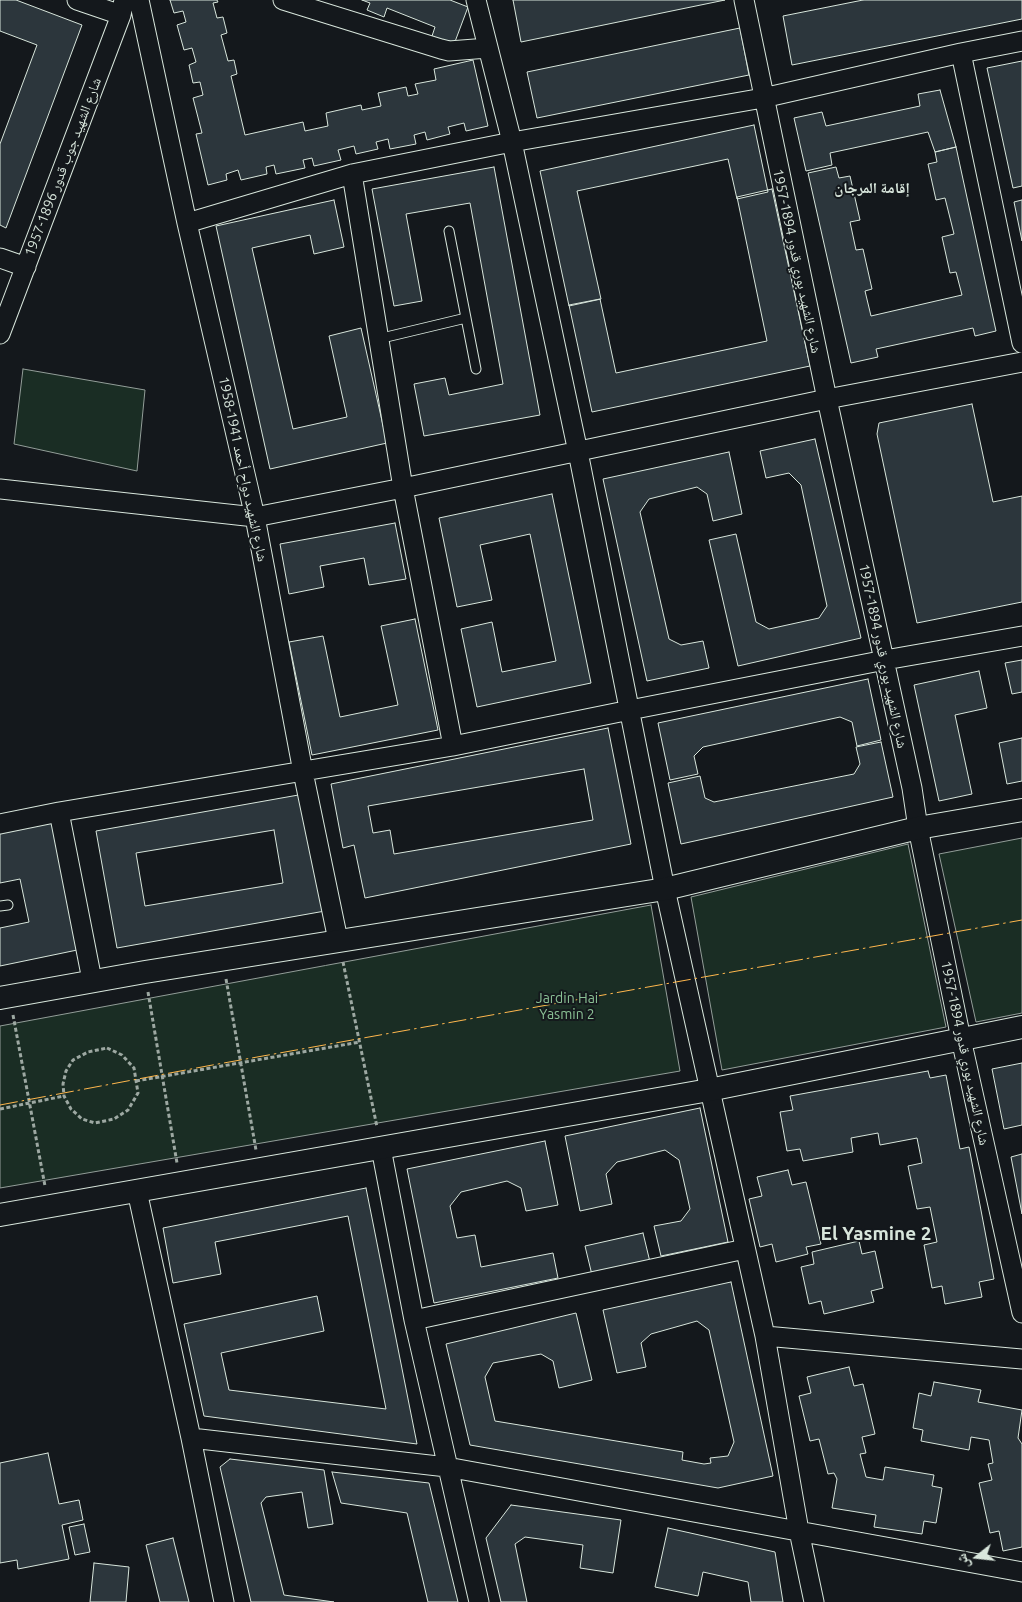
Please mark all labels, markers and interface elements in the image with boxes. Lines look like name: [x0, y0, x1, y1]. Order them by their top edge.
street label: شارع الشهيد جوب قدور 1896-1957: [21, 75, 105, 259]
street label: شارع الشهيد بوري قدور 1894-1957: [769, 167, 825, 355]
district label: إقامة المرجان: [834, 179, 910, 197]
street label: شارع الشهيد دواح أحمد 1941-1958: [215, 375, 271, 563]
street label: شارع الشهيد بوري قدور 1894-1957: [855, 562, 911, 750]
street label: شارع الشهيد بوري قدور 1894-1957: [937, 959, 993, 1147]
park label: Jardin Hai Yasmin 2: [536, 990, 598, 1022]
district label: El Yasmine 2: [821, 1223, 931, 1245]
north arrow: [952, 1532, 1002, 1582]
text: ش: [953, 1552, 972, 1570]

